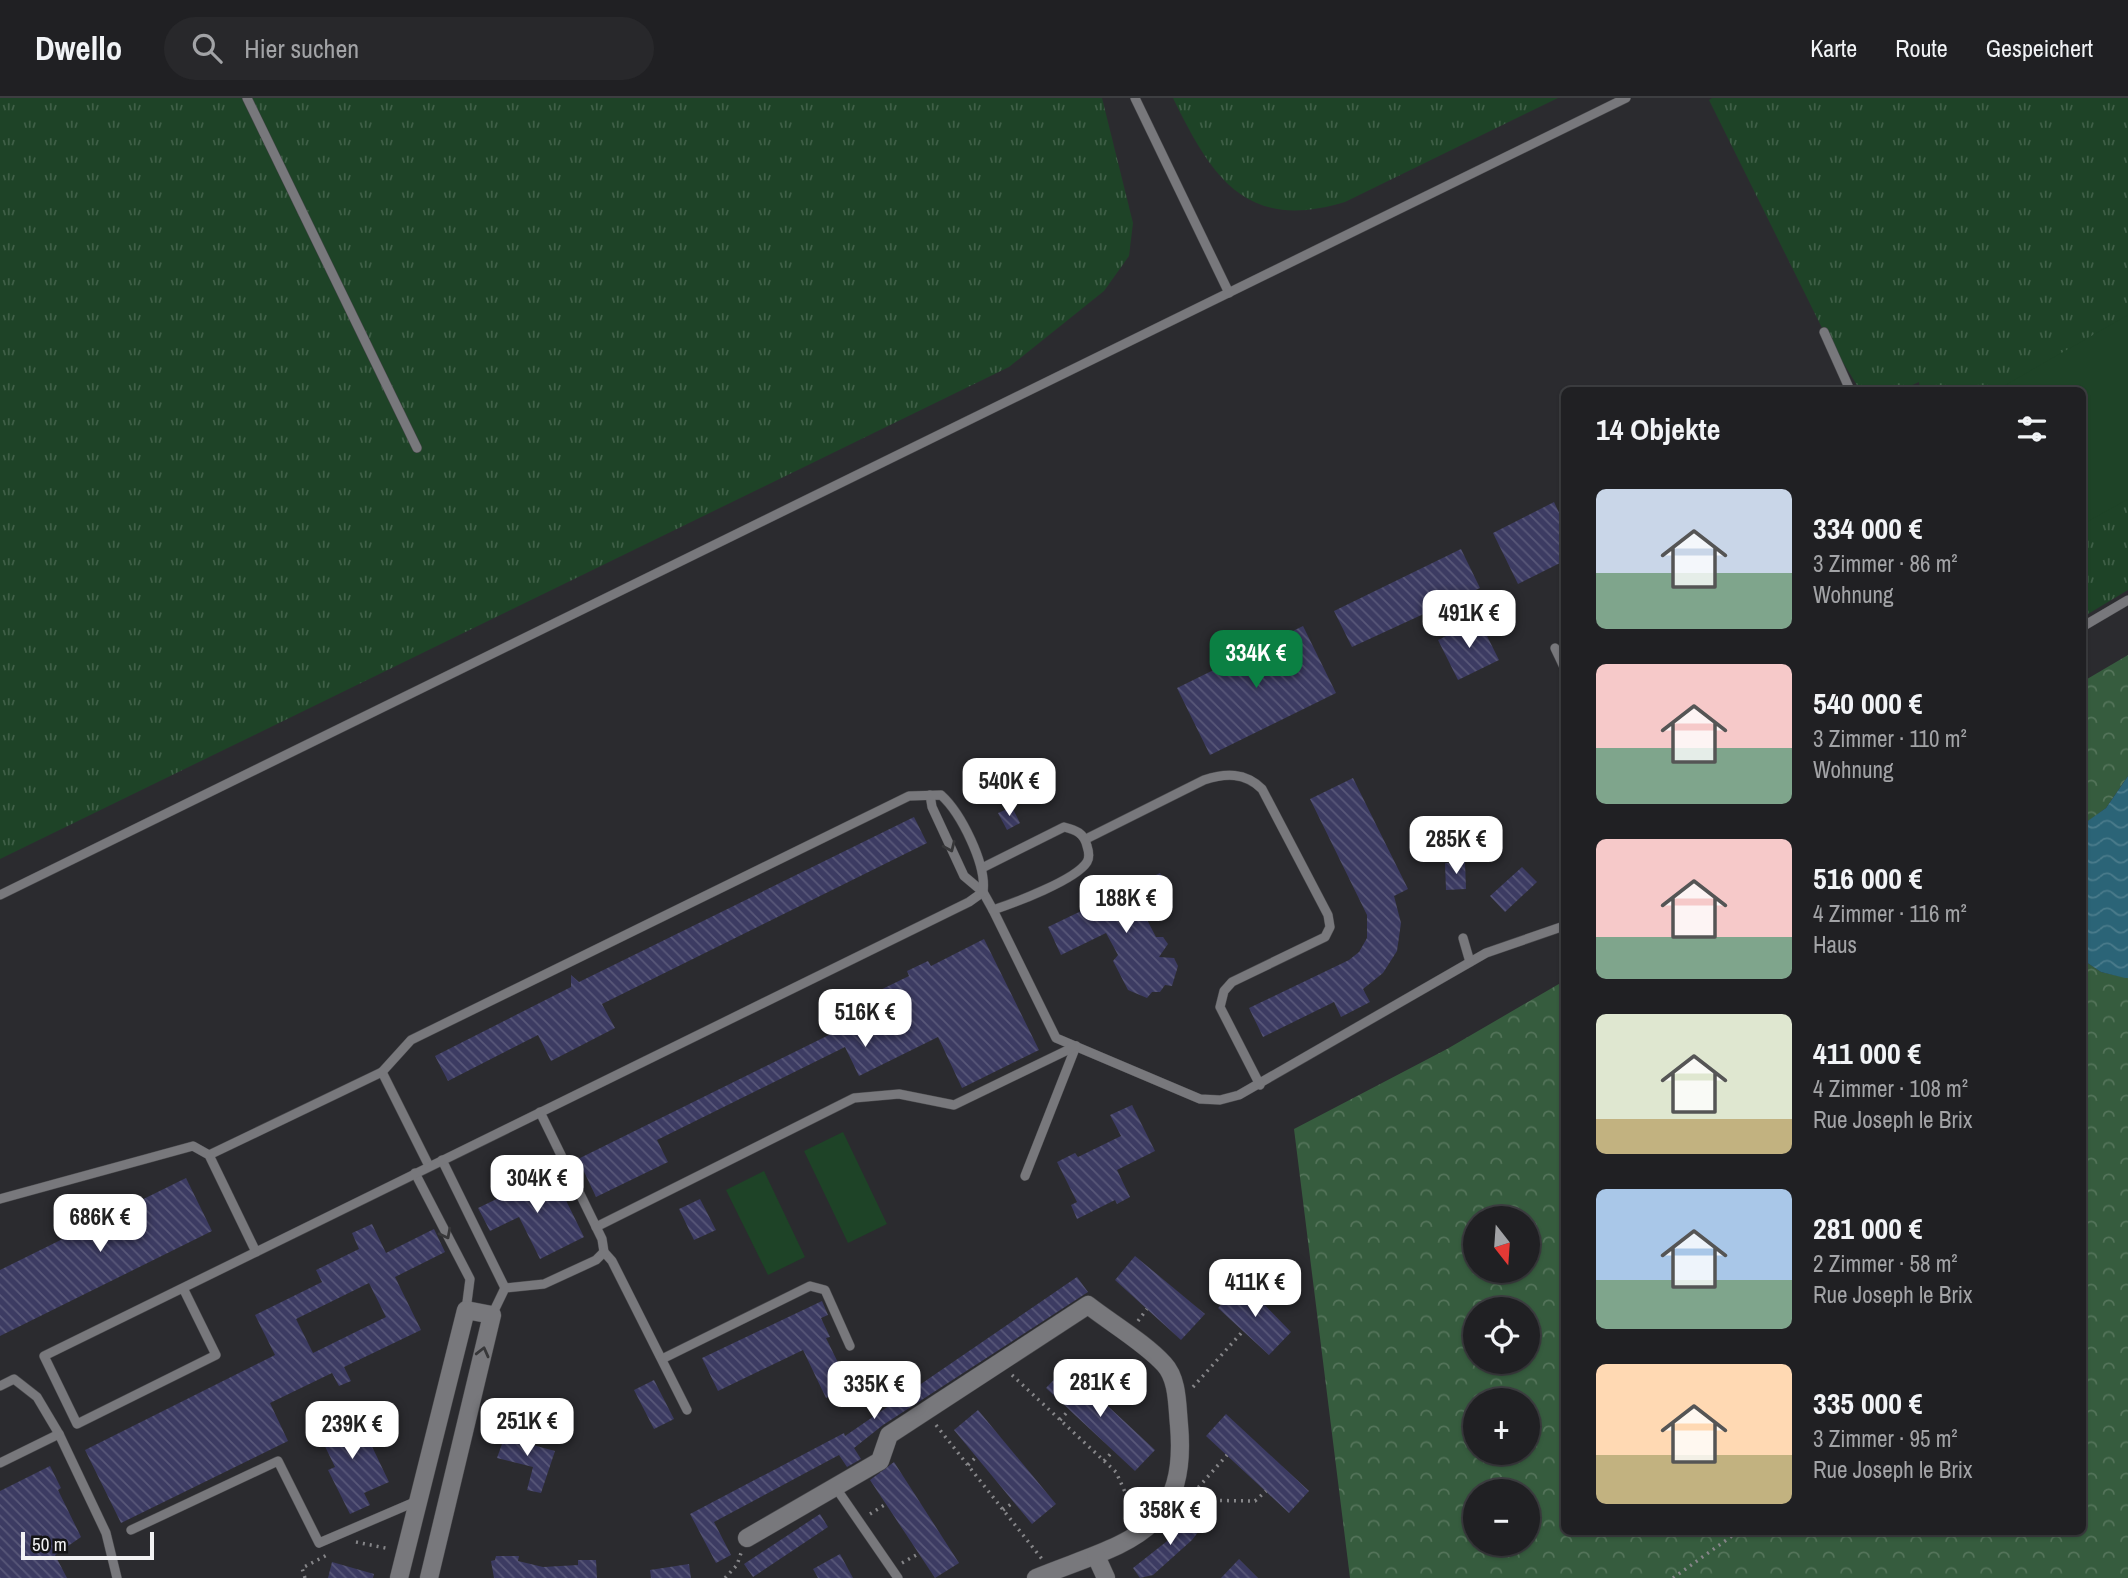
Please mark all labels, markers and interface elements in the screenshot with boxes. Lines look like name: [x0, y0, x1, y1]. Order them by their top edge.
search box: [164, 17, 654, 80]
text: Dwello: [35, 26, 122, 70]
icon: search: [188, 29, 226, 67]
text: Hier suchen: [244, 31, 359, 66]
text: Karte: [1810, 32, 1857, 64]
text: Route: [1895, 32, 1948, 64]
text: Gespeichert: [1986, 32, 2093, 64]
text: 14 Objekte: [1596, 409, 1720, 449]
icon: filters: [2013, 410, 2051, 448]
text: 334 000 €: [1813, 508, 1922, 548]
icon: home: [1652, 517, 1736, 601]
text: 3 Zimmer · 86 m²: [1813, 548, 1958, 579]
text: Wohnung: [1813, 579, 1893, 610]
pin: 491K €: [1412, 590, 1526, 650]
text: 491K €: [1439, 597, 1499, 628]
pin: 334K €: [1199, 630, 1313, 690]
text: 334K €: [1226, 637, 1286, 668]
text: 540 000 €: [1813, 683, 1922, 723]
icon: home: [1652, 692, 1736, 776]
text: 3 Zimmer · 110 m²: [1813, 723, 1967, 754]
text: Wohnung: [1813, 754, 1893, 785]
pin: 540K €: [952, 758, 1066, 818]
text: 540K €: [979, 765, 1039, 796]
pin: 285K €: [1399, 816, 1513, 876]
text: 285K €: [1426, 823, 1486, 854]
one-way arrow: [942, 840, 956, 852]
text: 516 000 €: [1813, 858, 1922, 898]
icon: home: [1652, 867, 1736, 951]
pin: 188K €: [1069, 876, 1183, 935]
text: 188K €: [1096, 882, 1156, 913]
text: 4 Zimmer · 116 m²: [1813, 898, 1967, 929]
text: Haus: [1813, 929, 1857, 960]
pin: 516K €: [808, 990, 922, 1049]
text: 516K €: [835, 996, 895, 1027]
text: 411 000 €: [1813, 1033, 1921, 1073]
icon: home: [1652, 1042, 1736, 1126]
text: 4 Zimmer · 108 m²: [1813, 1073, 1968, 1104]
text: Rue Joseph le Brix: [1813, 1104, 1972, 1135]
pin: 304K €: [480, 1156, 594, 1215]
text: 304K €: [507, 1162, 567, 1193]
pin: 686K €: [43, 1194, 157, 1254]
text: 686K €: [70, 1201, 130, 1232]
north arrow: [1463, 1206, 1540, 1283]
map controls: [1463, 1206, 1540, 1556]
text: 281 000 €: [1813, 1208, 1922, 1248]
icon: home: [1652, 1217, 1736, 1301]
one-way arrow: [438, 1226, 452, 1239]
text: 2 Zimmer · 58 m²: [1813, 1248, 1958, 1279]
pin: 411K €: [1198, 1260, 1312, 1319]
text: 411K €: [1225, 1266, 1285, 1297]
text: Rue Joseph le Brix: [1813, 1279, 1972, 1310]
button: locate: [1463, 1297, 1540, 1374]
one-way arrow: [475, 1346, 489, 1358]
pin: 281K €: [1043, 1360, 1157, 1419]
pin: 335K €: [817, 1362, 931, 1421]
text: 281K €: [1070, 1366, 1130, 1397]
text: 335K €: [844, 1368, 904, 1399]
text: 335 000 €: [1813, 1383, 1922, 1423]
button: +: [1463, 1388, 1540, 1465]
icon: home: [1652, 1392, 1736, 1476]
pin: 251K €: [470, 1398, 584, 1458]
pin: 239K €: [295, 1402, 409, 1461]
text: 251K €: [497, 1405, 557, 1436]
text: 239K €: [322, 1408, 382, 1439]
text: 3 Zimmer · 95 m²: [1813, 1423, 1958, 1454]
text: Rue Joseph le Brix: [1813, 1454, 1972, 1485]
button: −: [1463, 1479, 1540, 1556]
pin: 358K €: [1113, 1488, 1227, 1547]
text: 358K €: [1140, 1494, 1200, 1525]
scale bar: [21, 1529, 154, 1561]
text: 50 m: [32, 1531, 67, 1557]

